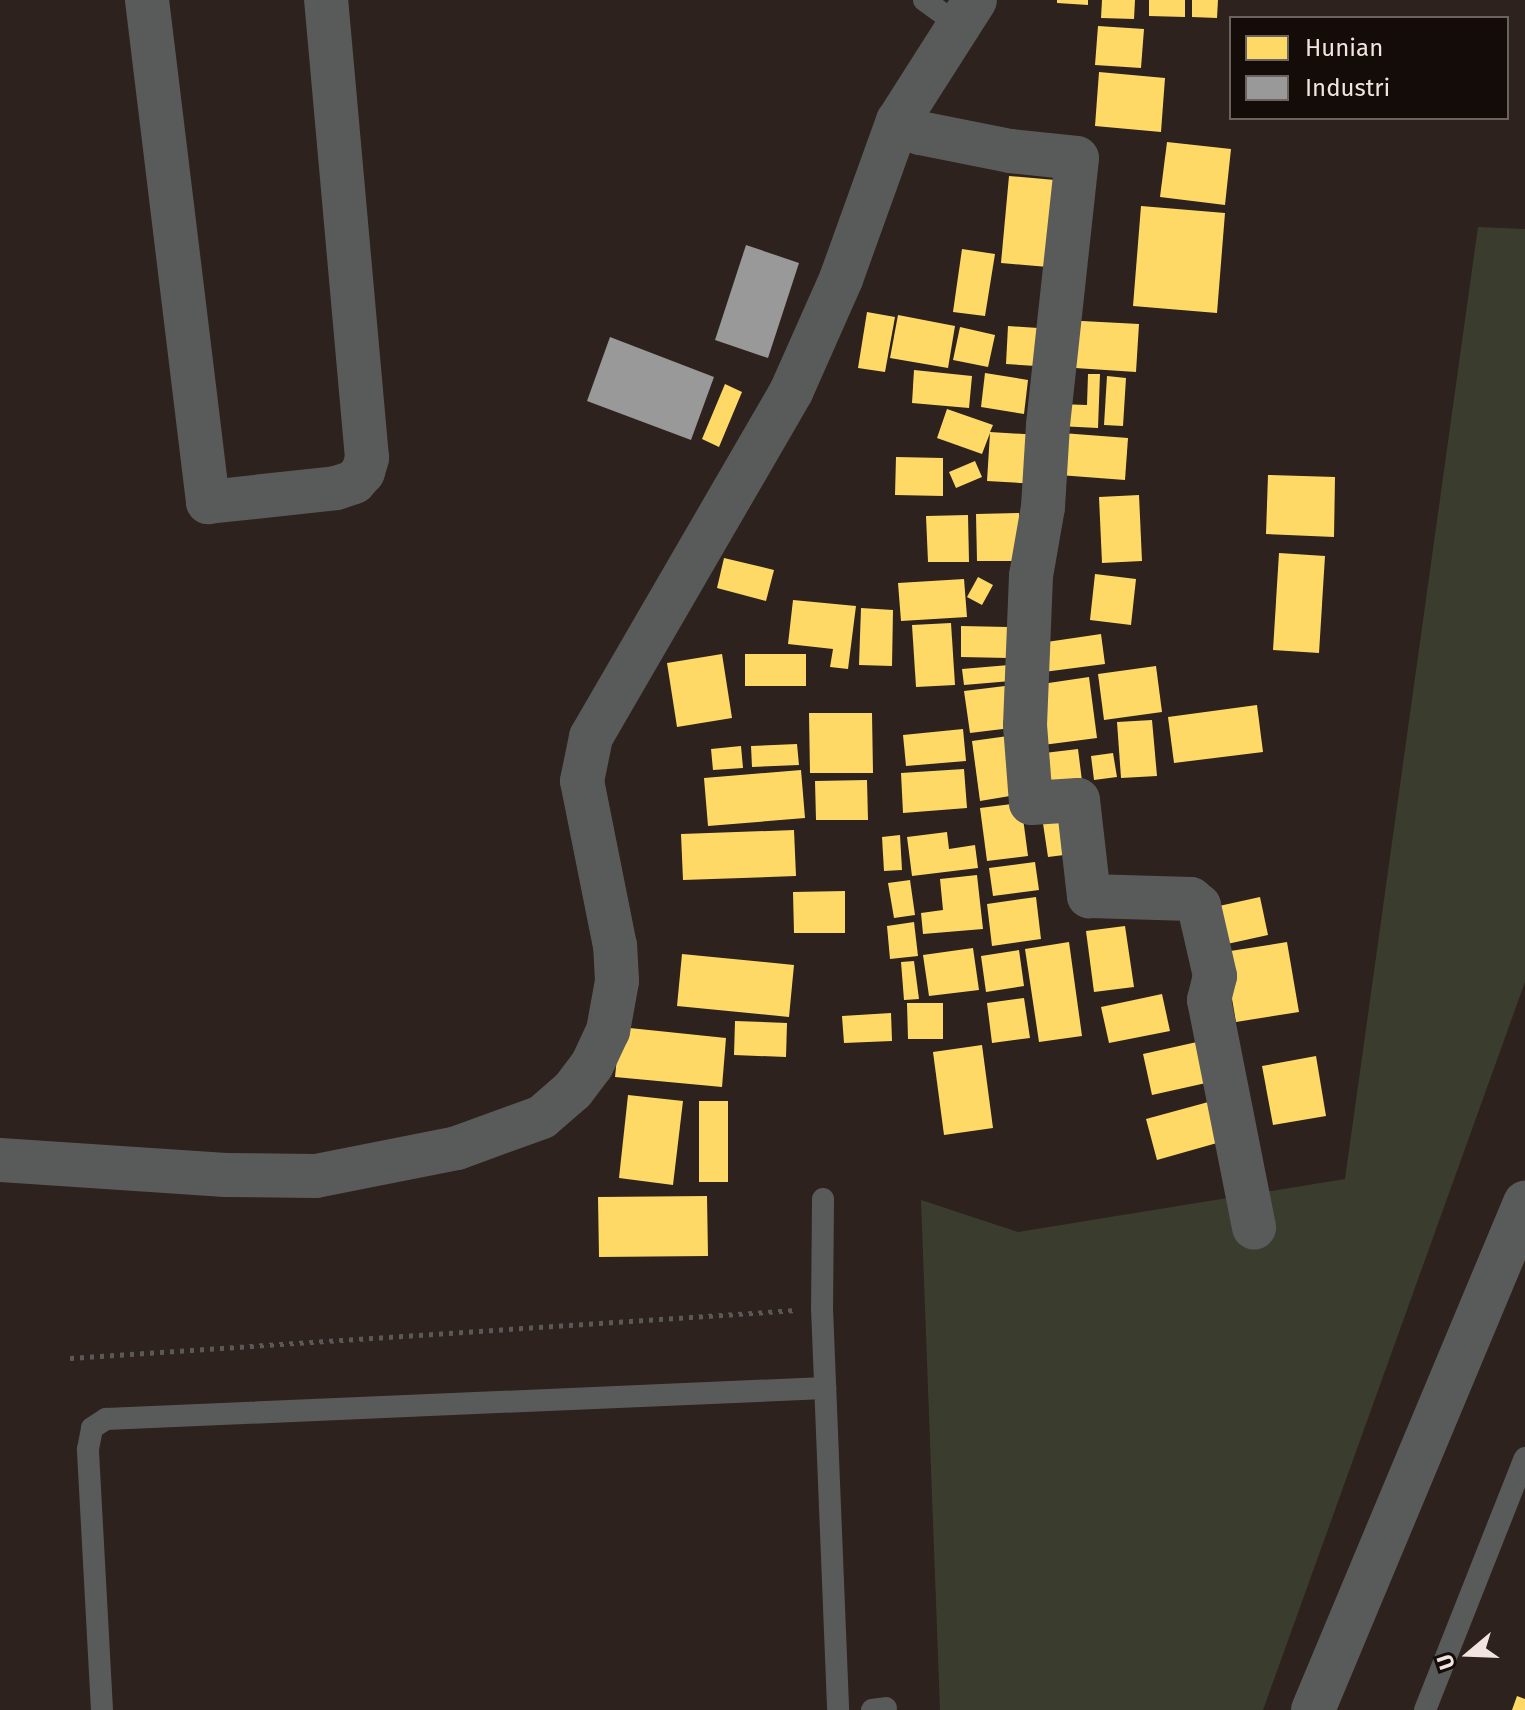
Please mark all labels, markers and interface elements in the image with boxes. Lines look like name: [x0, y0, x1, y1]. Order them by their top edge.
legend: [1229, 16, 1509, 120]
text: Hunian: [1305, 34, 1383, 62]
text: Industri: [1305, 74, 1390, 102]
north arrow: [1429, 1614, 1509, 1694]
text: U: [1431, 1651, 1461, 1673]

